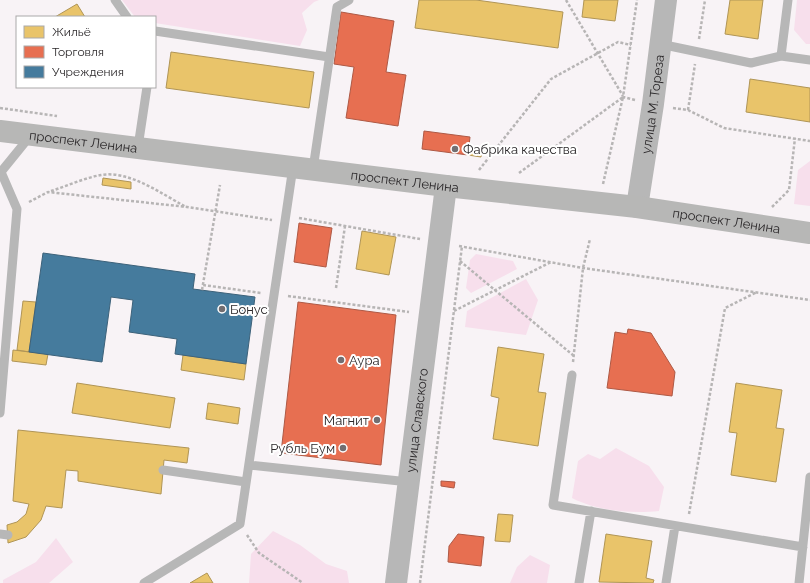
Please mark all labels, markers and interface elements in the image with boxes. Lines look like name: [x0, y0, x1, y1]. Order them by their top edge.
legend: [16, 16, 156, 88]
text: Жильё: [52, 25, 91, 39]
text: Торговля: [52, 45, 104, 59]
street label: улица М. Тореза: [638, 54, 667, 155]
text: Учреждения: [52, 65, 124, 79]
street label: проспект Ленина: [28, 128, 138, 156]
place label: Фабрика качества: [463, 142, 577, 157]
marker: Фабрика качества: [450, 144, 460, 154]
street label: проспект Ленина: [350, 167, 460, 195]
street label: проспект Ленина: [672, 205, 781, 236]
place label: Бонус: [230, 302, 268, 317]
marker: Бонус: [217, 304, 227, 314]
place label: Аура: [349, 353, 380, 368]
marker: Аура: [336, 355, 346, 365]
street label: улица Славского: [403, 367, 431, 473]
place label: Магнит: [324, 413, 369, 428]
marker: Магнит: [372, 415, 382, 425]
place label: Рубль Бум: [270, 441, 335, 456]
marker: Рубль Бум: [338, 443, 348, 453]

